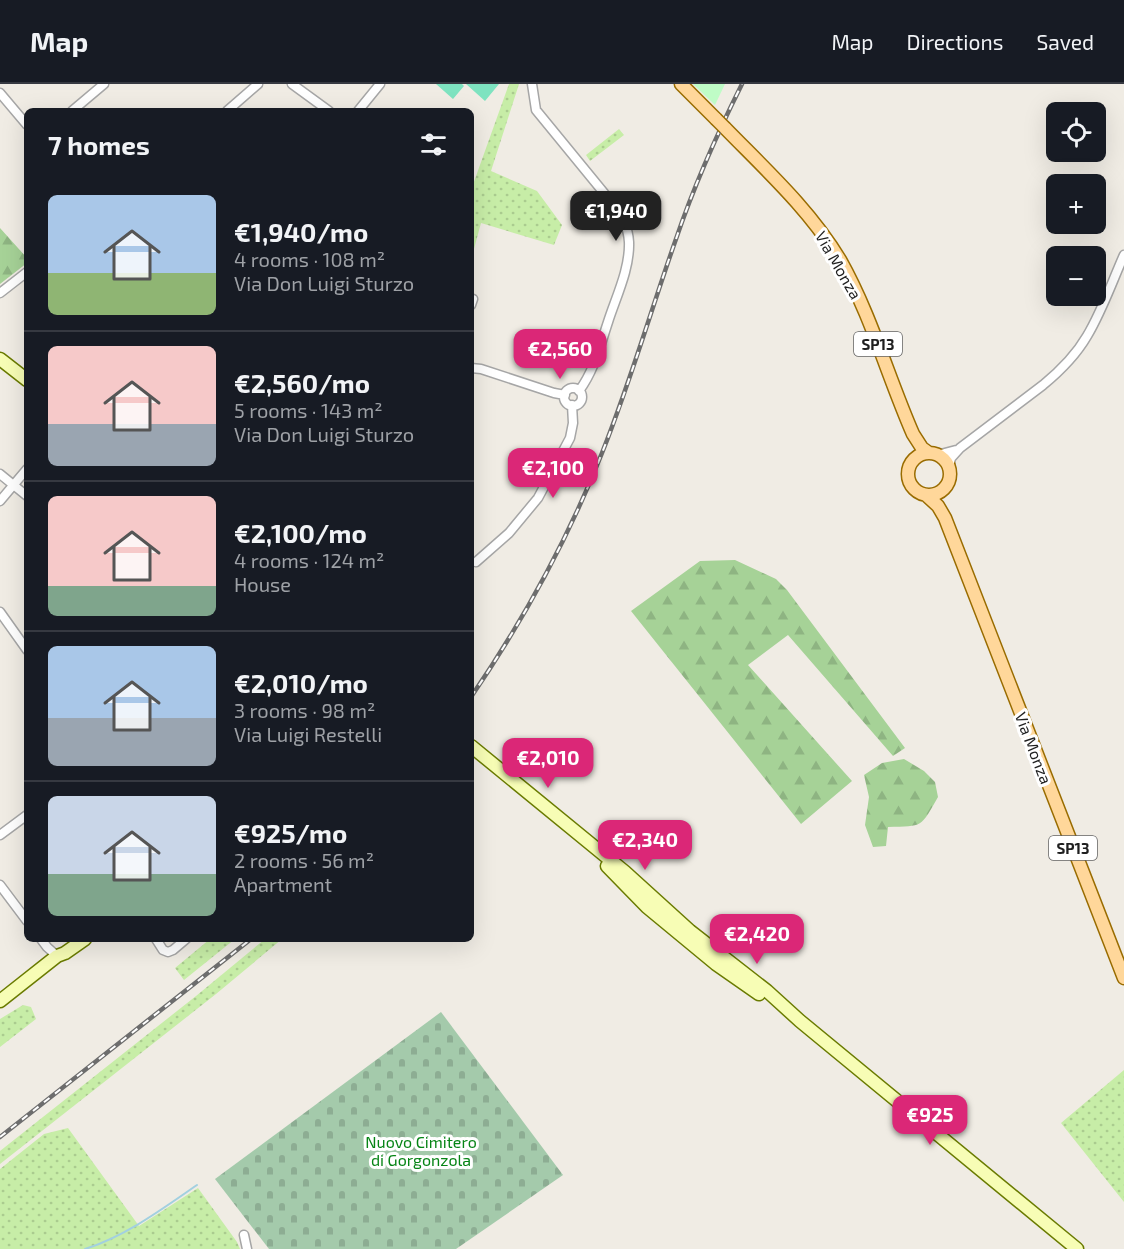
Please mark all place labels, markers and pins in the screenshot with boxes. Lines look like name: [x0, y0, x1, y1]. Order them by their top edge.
pin: €1,940: [567, 191, 665, 242]
pin: €2,560: [511, 329, 609, 380]
pin: €2,100: [504, 448, 602, 499]
pin: €2,010: [499, 738, 597, 789]
pin: €2,340: [596, 820, 694, 871]
pin: €2,420: [708, 914, 806, 965]
pin: €925: [894, 1095, 966, 1146]

